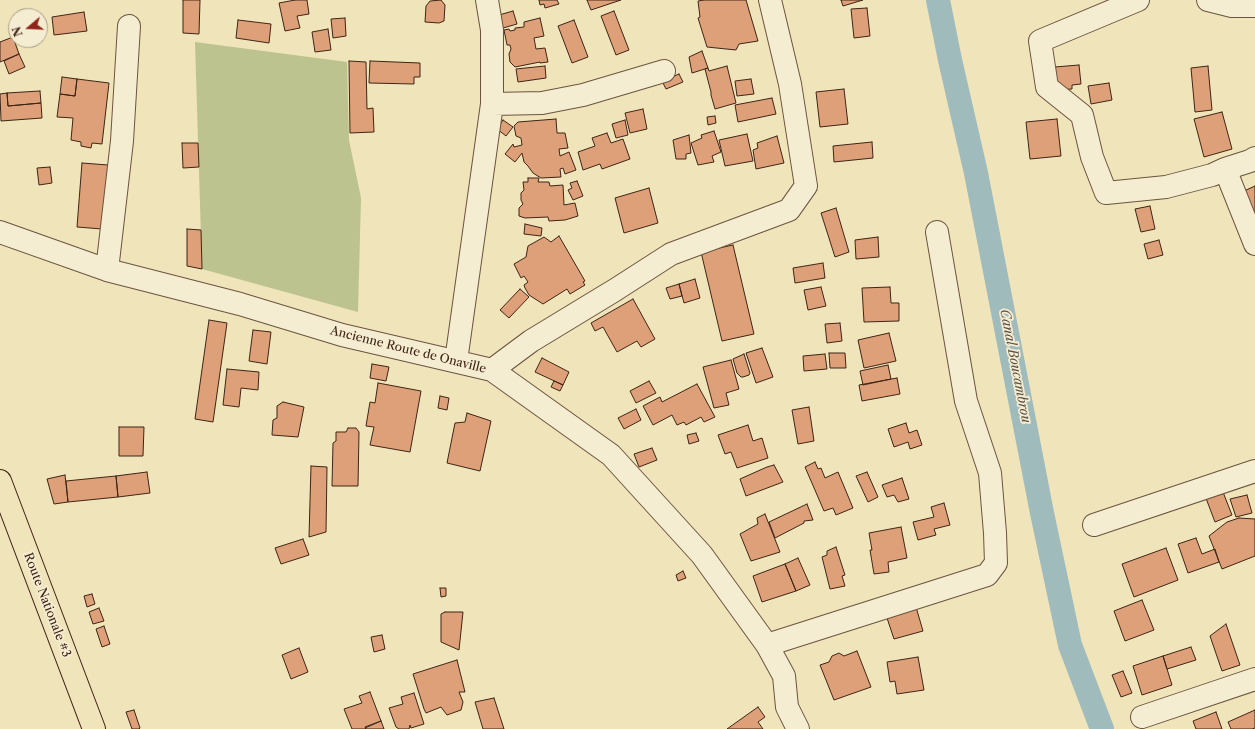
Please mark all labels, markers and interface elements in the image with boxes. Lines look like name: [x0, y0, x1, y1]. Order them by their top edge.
north arrow: [8, 8, 48, 48]
text: N: [9, 25, 26, 38]
water label: Canal Boucambrou: [996, 308, 1034, 424]
street label: Ancienne Route de Onaville: [328, 324, 488, 376]
street label: Route Nationale #3: [20, 551, 74, 659]

